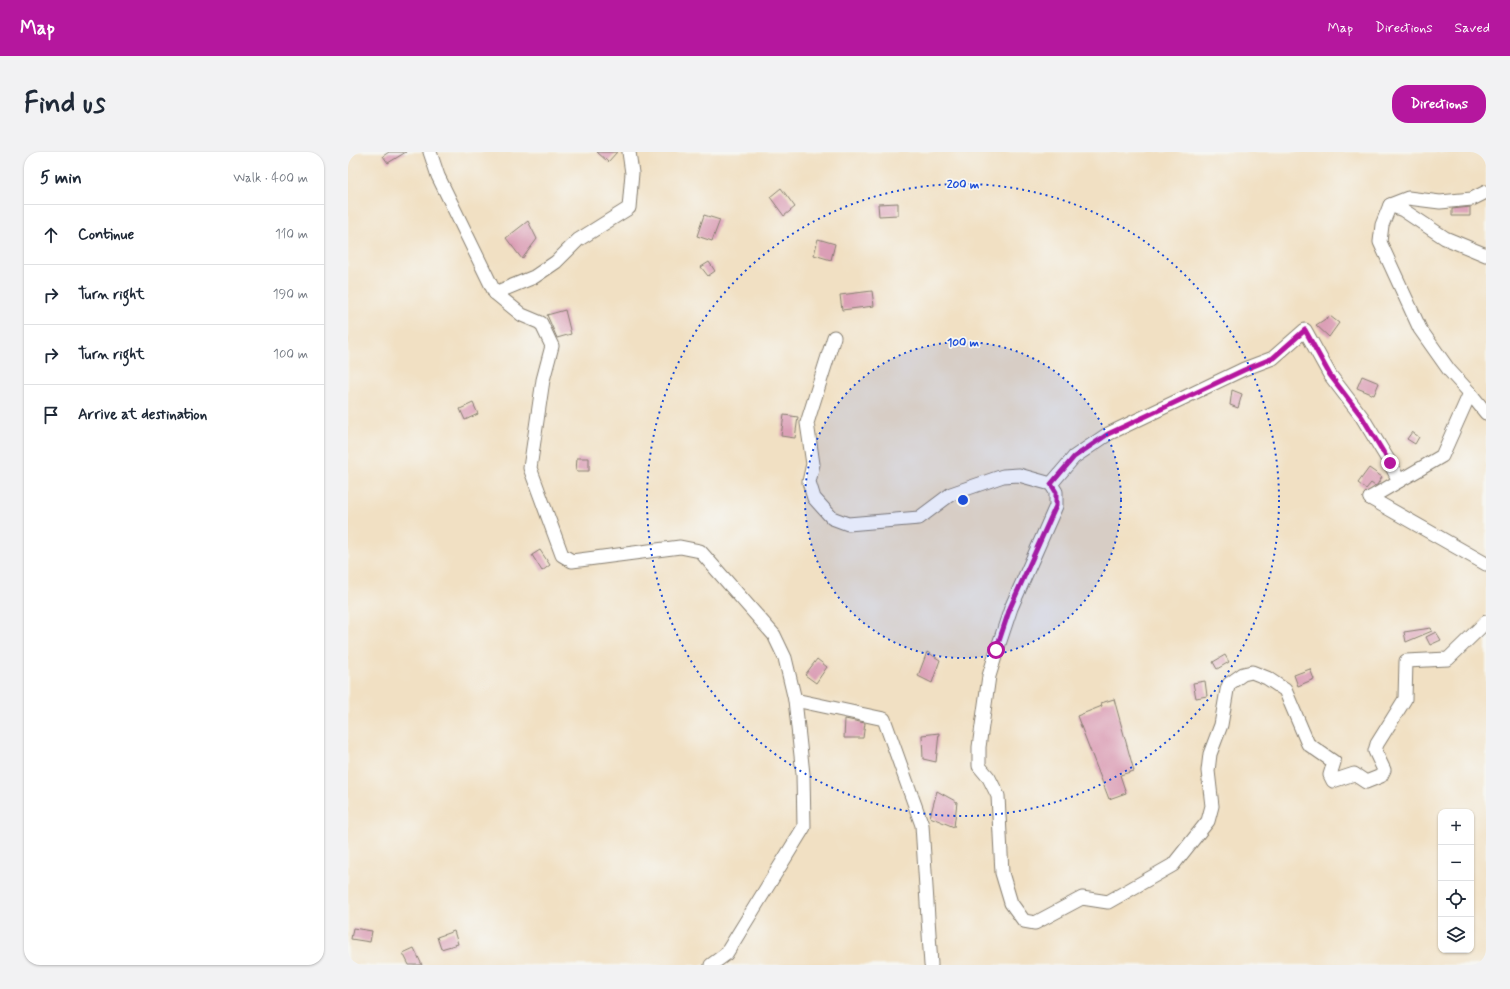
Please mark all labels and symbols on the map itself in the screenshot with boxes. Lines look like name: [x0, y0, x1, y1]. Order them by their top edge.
text: 200 m: [947, 177, 980, 193]
text: 100 m: [947, 335, 980, 351]
route end: [1381, 454, 1399, 472]
centre of rings: [956, 493, 970, 507]
route start: [987, 641, 1005, 659]

